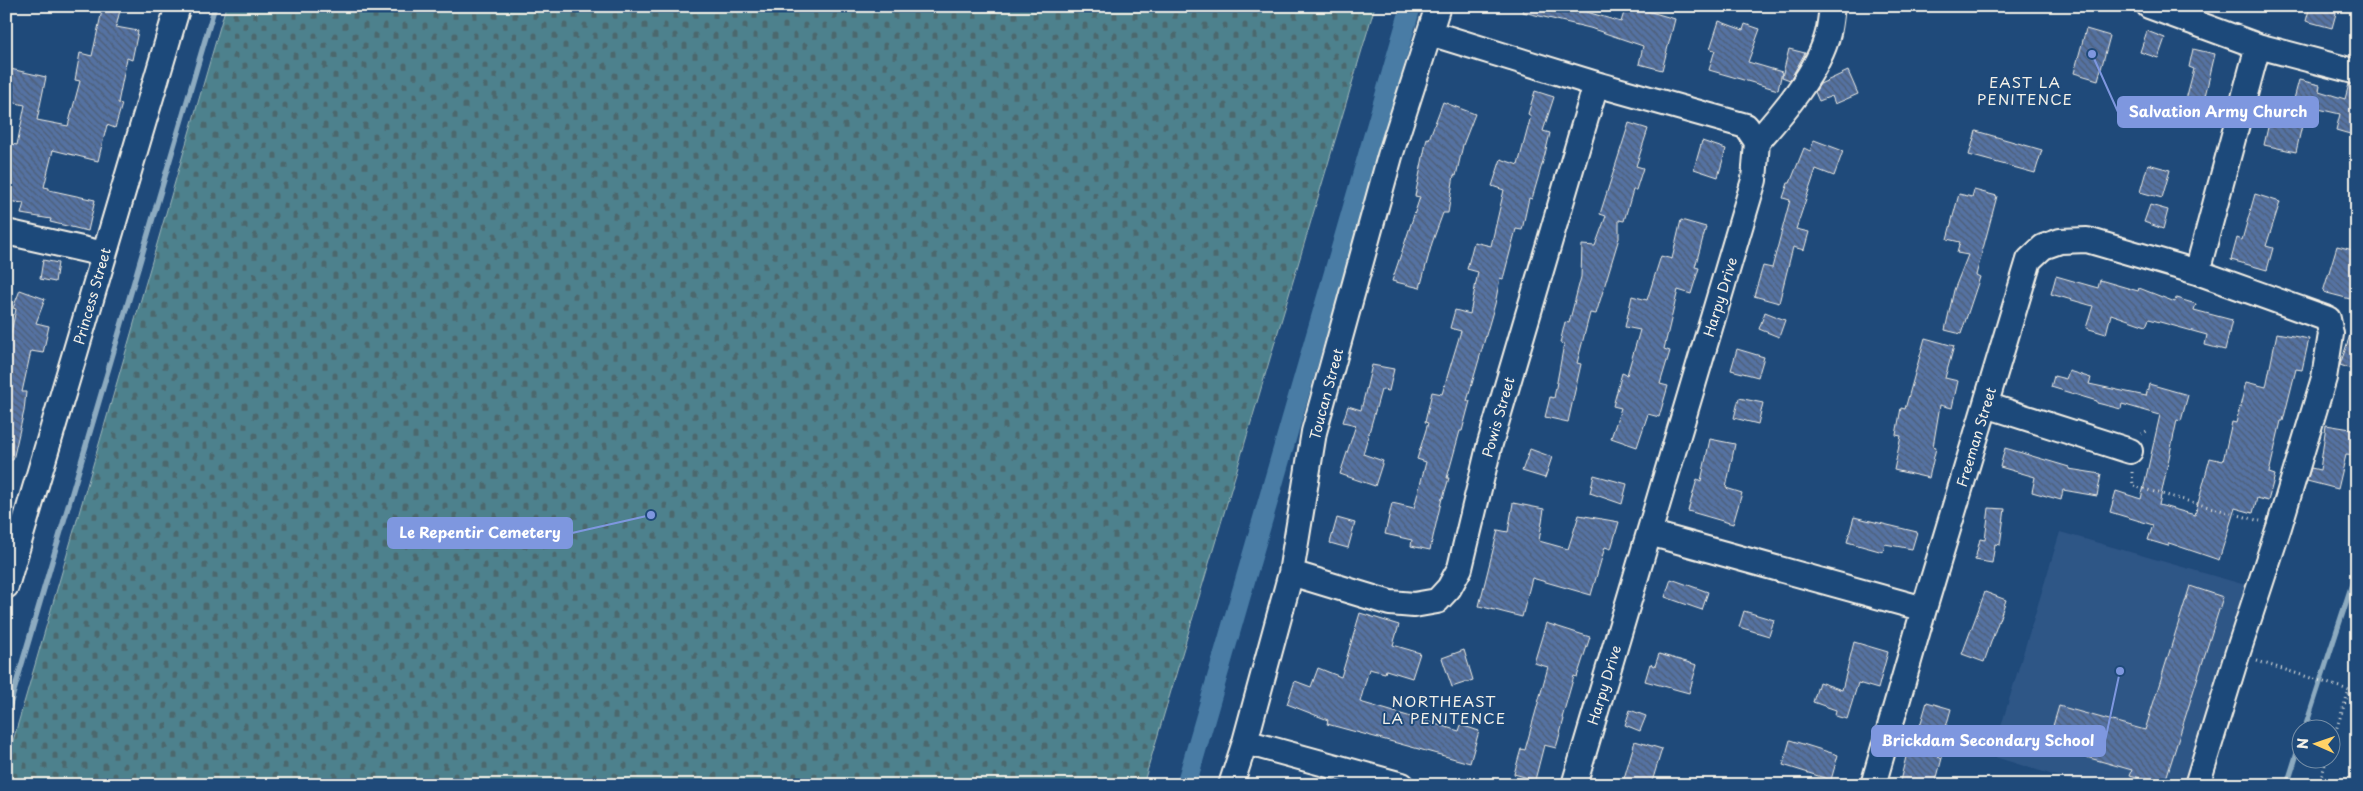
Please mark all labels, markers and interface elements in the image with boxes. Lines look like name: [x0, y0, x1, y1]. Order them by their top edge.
district label: EAST LA PENITENCE: [1977, 70, 2073, 110]
callout: Salvation Army Church: [2118, 97, 2318, 127]
text: Salvation Army Church: [2129, 99, 2307, 122]
street label: Princess Street: [68, 245, 116, 347]
street label: Harpy Drive: [1698, 254, 1742, 340]
street label: Toucan Street: [1304, 346, 1348, 442]
street label: Powis Street: [1476, 374, 1520, 460]
street label: Freeman Street: [1951, 385, 2001, 489]
callout: Le Repentir Cemetery: [388, 518, 572, 548]
text: Le Repentir Cemetery: [399, 520, 561, 543]
street label: Harpy Drive: [1582, 642, 1626, 728]
district label: NORTHEAST LA PENITENCE: [1382, 689, 1506, 729]
north arrow: [2290, 718, 2340, 768]
callout: Brickdam Secondary School: [1872, 726, 2105, 756]
text: Brickdam Secondary School: [1882, 728, 2094, 751]
text: N: [2292, 738, 2313, 749]

